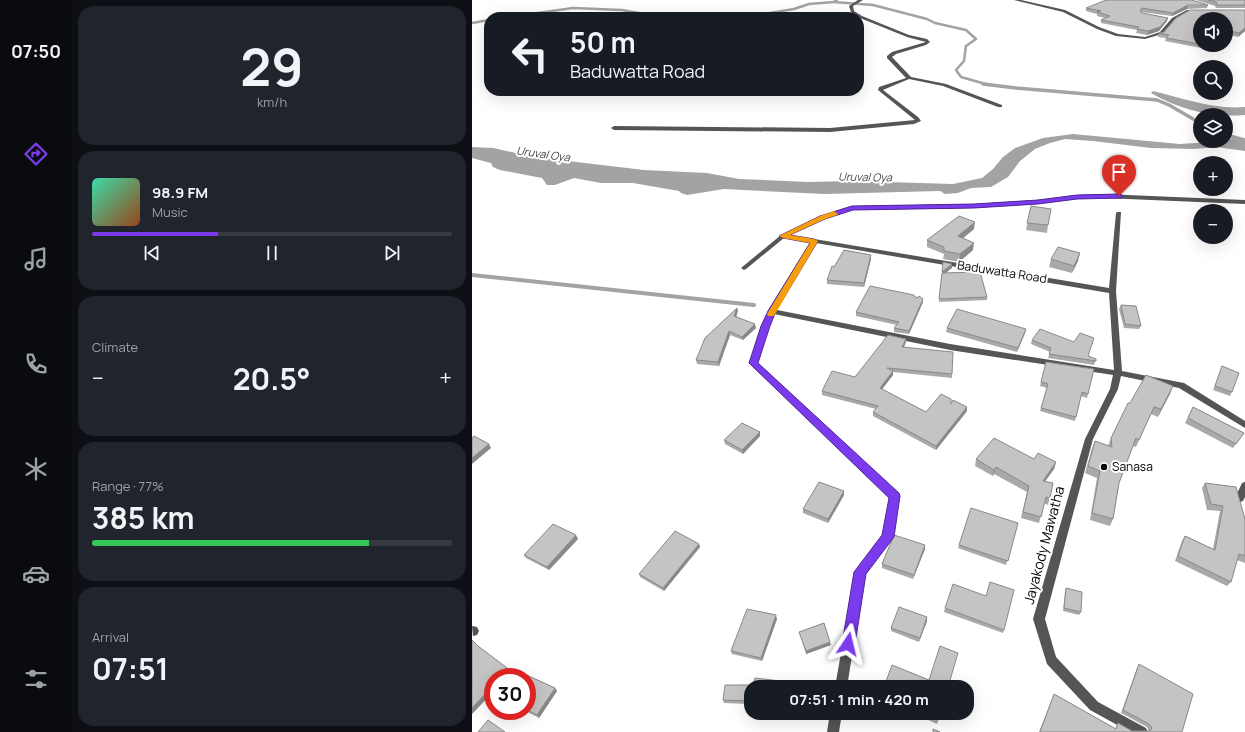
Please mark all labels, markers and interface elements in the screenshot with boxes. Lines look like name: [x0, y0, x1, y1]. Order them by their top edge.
map controls: [1193, 12, 1233, 244]
button: sound: [1193, 12, 1233, 52]
text: 50 m: [570, 23, 636, 61]
icon: left: [504, 28, 556, 80]
text: 29: [240, 31, 304, 102]
text: 07:50: [11, 39, 61, 63]
text: Baduwatta Road: [570, 59, 705, 83]
button: search: [1193, 60, 1233, 100]
text: km/h: [257, 93, 287, 111]
button: layers: [1193, 108, 1233, 148]
icon: directions: [22, 140, 50, 168]
water label: Uruval Oya: [515, 142, 572, 165]
pin: [1102, 155, 1136, 196]
button: +: [1193, 156, 1233, 196]
icon: arrive: [1108, 161, 1130, 183]
water label: Uruval Oya: [838, 169, 893, 184]
text: 98.9 FM: [152, 182, 208, 203]
text: Music: [152, 203, 188, 221]
button: −: [1193, 204, 1233, 244]
icon: previous: [141, 242, 163, 264]
icon: pause: [261, 242, 283, 264]
icon: next: [381, 242, 403, 264]
icon: music: [22, 245, 50, 273]
street label: Baduwatta Road: [956, 256, 1048, 287]
text: Climate: [92, 338, 138, 356]
icon: phone: [22, 350, 50, 378]
text: 20.5°: [233, 358, 311, 399]
text: −: [92, 363, 104, 393]
text: +: [439, 363, 452, 393]
icon: climate: [22, 455, 50, 483]
place label: Sanasa: [1112, 458, 1153, 475]
marker: Sanasa: [1099, 462, 1109, 472]
text: Range · 77%: [92, 477, 164, 495]
street label: Jayakody Mawatha: [1019, 484, 1068, 606]
text: 385 km: [92, 497, 195, 538]
icon: car: [22, 560, 50, 588]
position arrow: [827, 623, 869, 665]
text: Arrival: [92, 628, 129, 646]
text: 07:51: [92, 648, 169, 689]
icon: filters: [22, 665, 50, 693]
speed limit sign: 30: [484, 668, 536, 720]
text: 07:51 · 1 min · 420 m: [789, 689, 929, 710]

